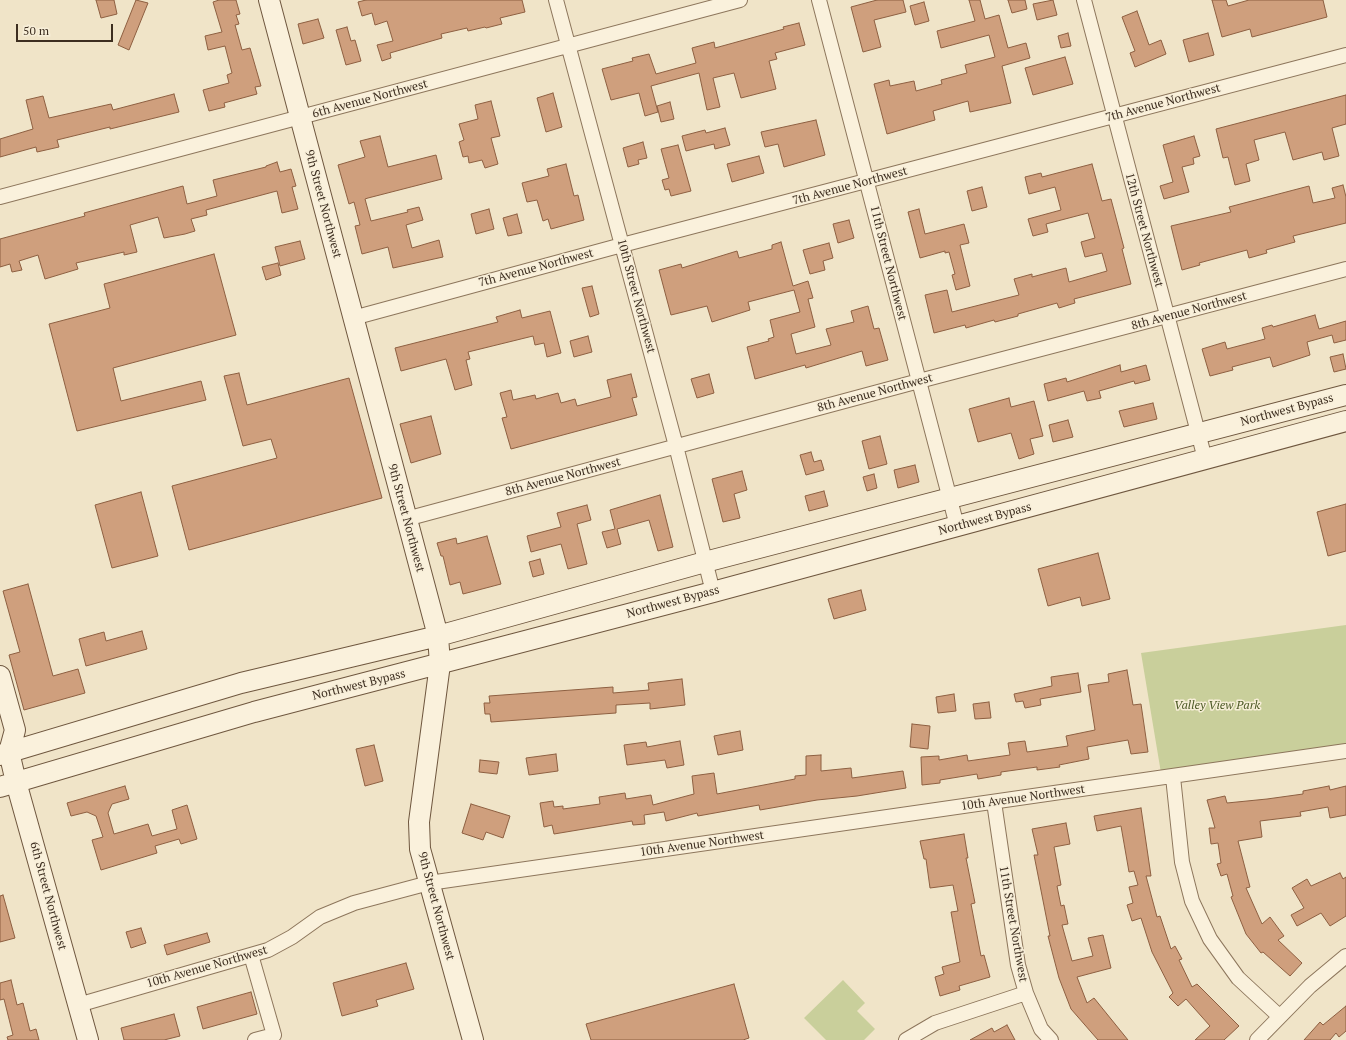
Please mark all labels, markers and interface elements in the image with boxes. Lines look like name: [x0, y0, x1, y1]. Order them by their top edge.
scale bar: [18, 16, 115, 42]
text: 50 m: [23, 23, 49, 38]
street label: 6th Avenue Northwest: [311, 77, 429, 121]
street label: 7th Avenue Northwest: [1104, 81, 1222, 125]
street label: 9th Street Northwest: [302, 148, 344, 260]
street label: 7th Avenue Northwest: [791, 164, 909, 208]
street label: 12th Street Northwest: [1122, 171, 1166, 289]
street label: 11th Street Northwest: [867, 204, 909, 322]
street label: 10th Street Northwest: [614, 237, 658, 355]
street label: 7th Avenue Northwest: [477, 246, 595, 290]
street label: 8th Avenue Northwest: [1130, 289, 1248, 333]
street label: 8th Avenue Northwest: [816, 371, 934, 415]
street label: Northwest Bypass: [1239, 391, 1335, 429]
street label: 8th Avenue Northwest: [504, 455, 622, 499]
street label: 9th Street Northwest: [385, 462, 427, 574]
street label: Northwest Bypass: [937, 500, 1033, 538]
street label: Northwest Bypass: [625, 583, 721, 621]
street label: Northwest Bypass: [311, 666, 407, 704]
park label: Valley View Park: [1174, 699, 1260, 713]
street label: 10th Avenue Northwest: [960, 782, 1086, 814]
street label: 10th Avenue Northwest: [639, 828, 765, 860]
street label: 6th Street Northwest: [27, 840, 69, 952]
street label: 9th Street Northwest: [415, 850, 457, 962]
street label: 11th Street Northwest: [996, 865, 1030, 983]
street label: 10th Avenue Northwest: [145, 943, 269, 991]

